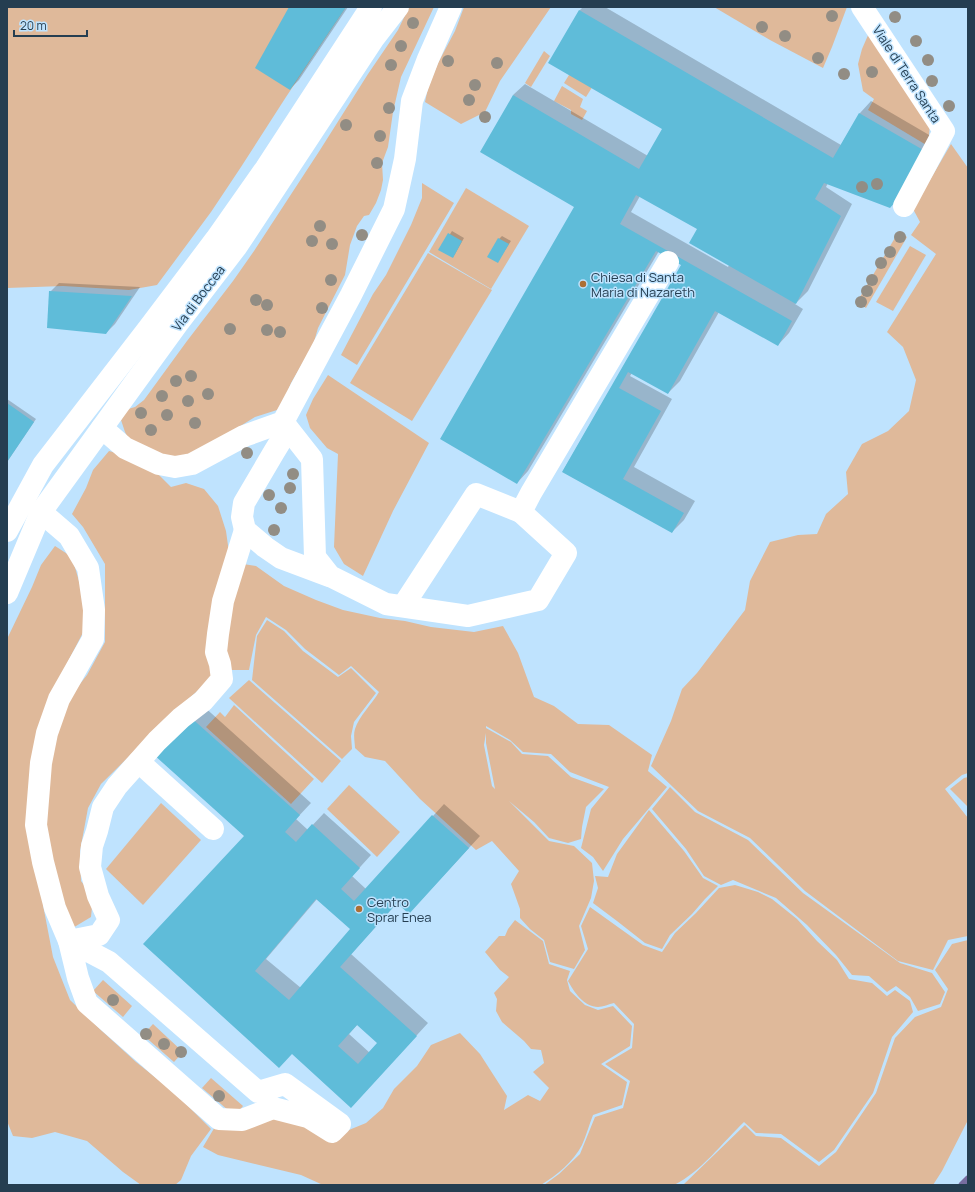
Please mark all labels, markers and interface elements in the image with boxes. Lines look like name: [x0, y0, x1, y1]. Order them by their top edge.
scale bar: [14, 12, 87, 38]
text: 20 m: [20, 17, 47, 34]
street label: Viale di Terra Santa: [869, 22, 945, 126]
street label: Via di Boccea: [167, 261, 229, 335]
place label: Chiesa di Santa Maria di Nazareth: [591, 268, 695, 301]
marker: Chiesa di Santa Maria di Nazareth: [578, 279, 588, 289]
place label: Centro Sprar Enea: [367, 893, 431, 926]
marker: Centro Sprar Enea: [354, 904, 364, 914]

